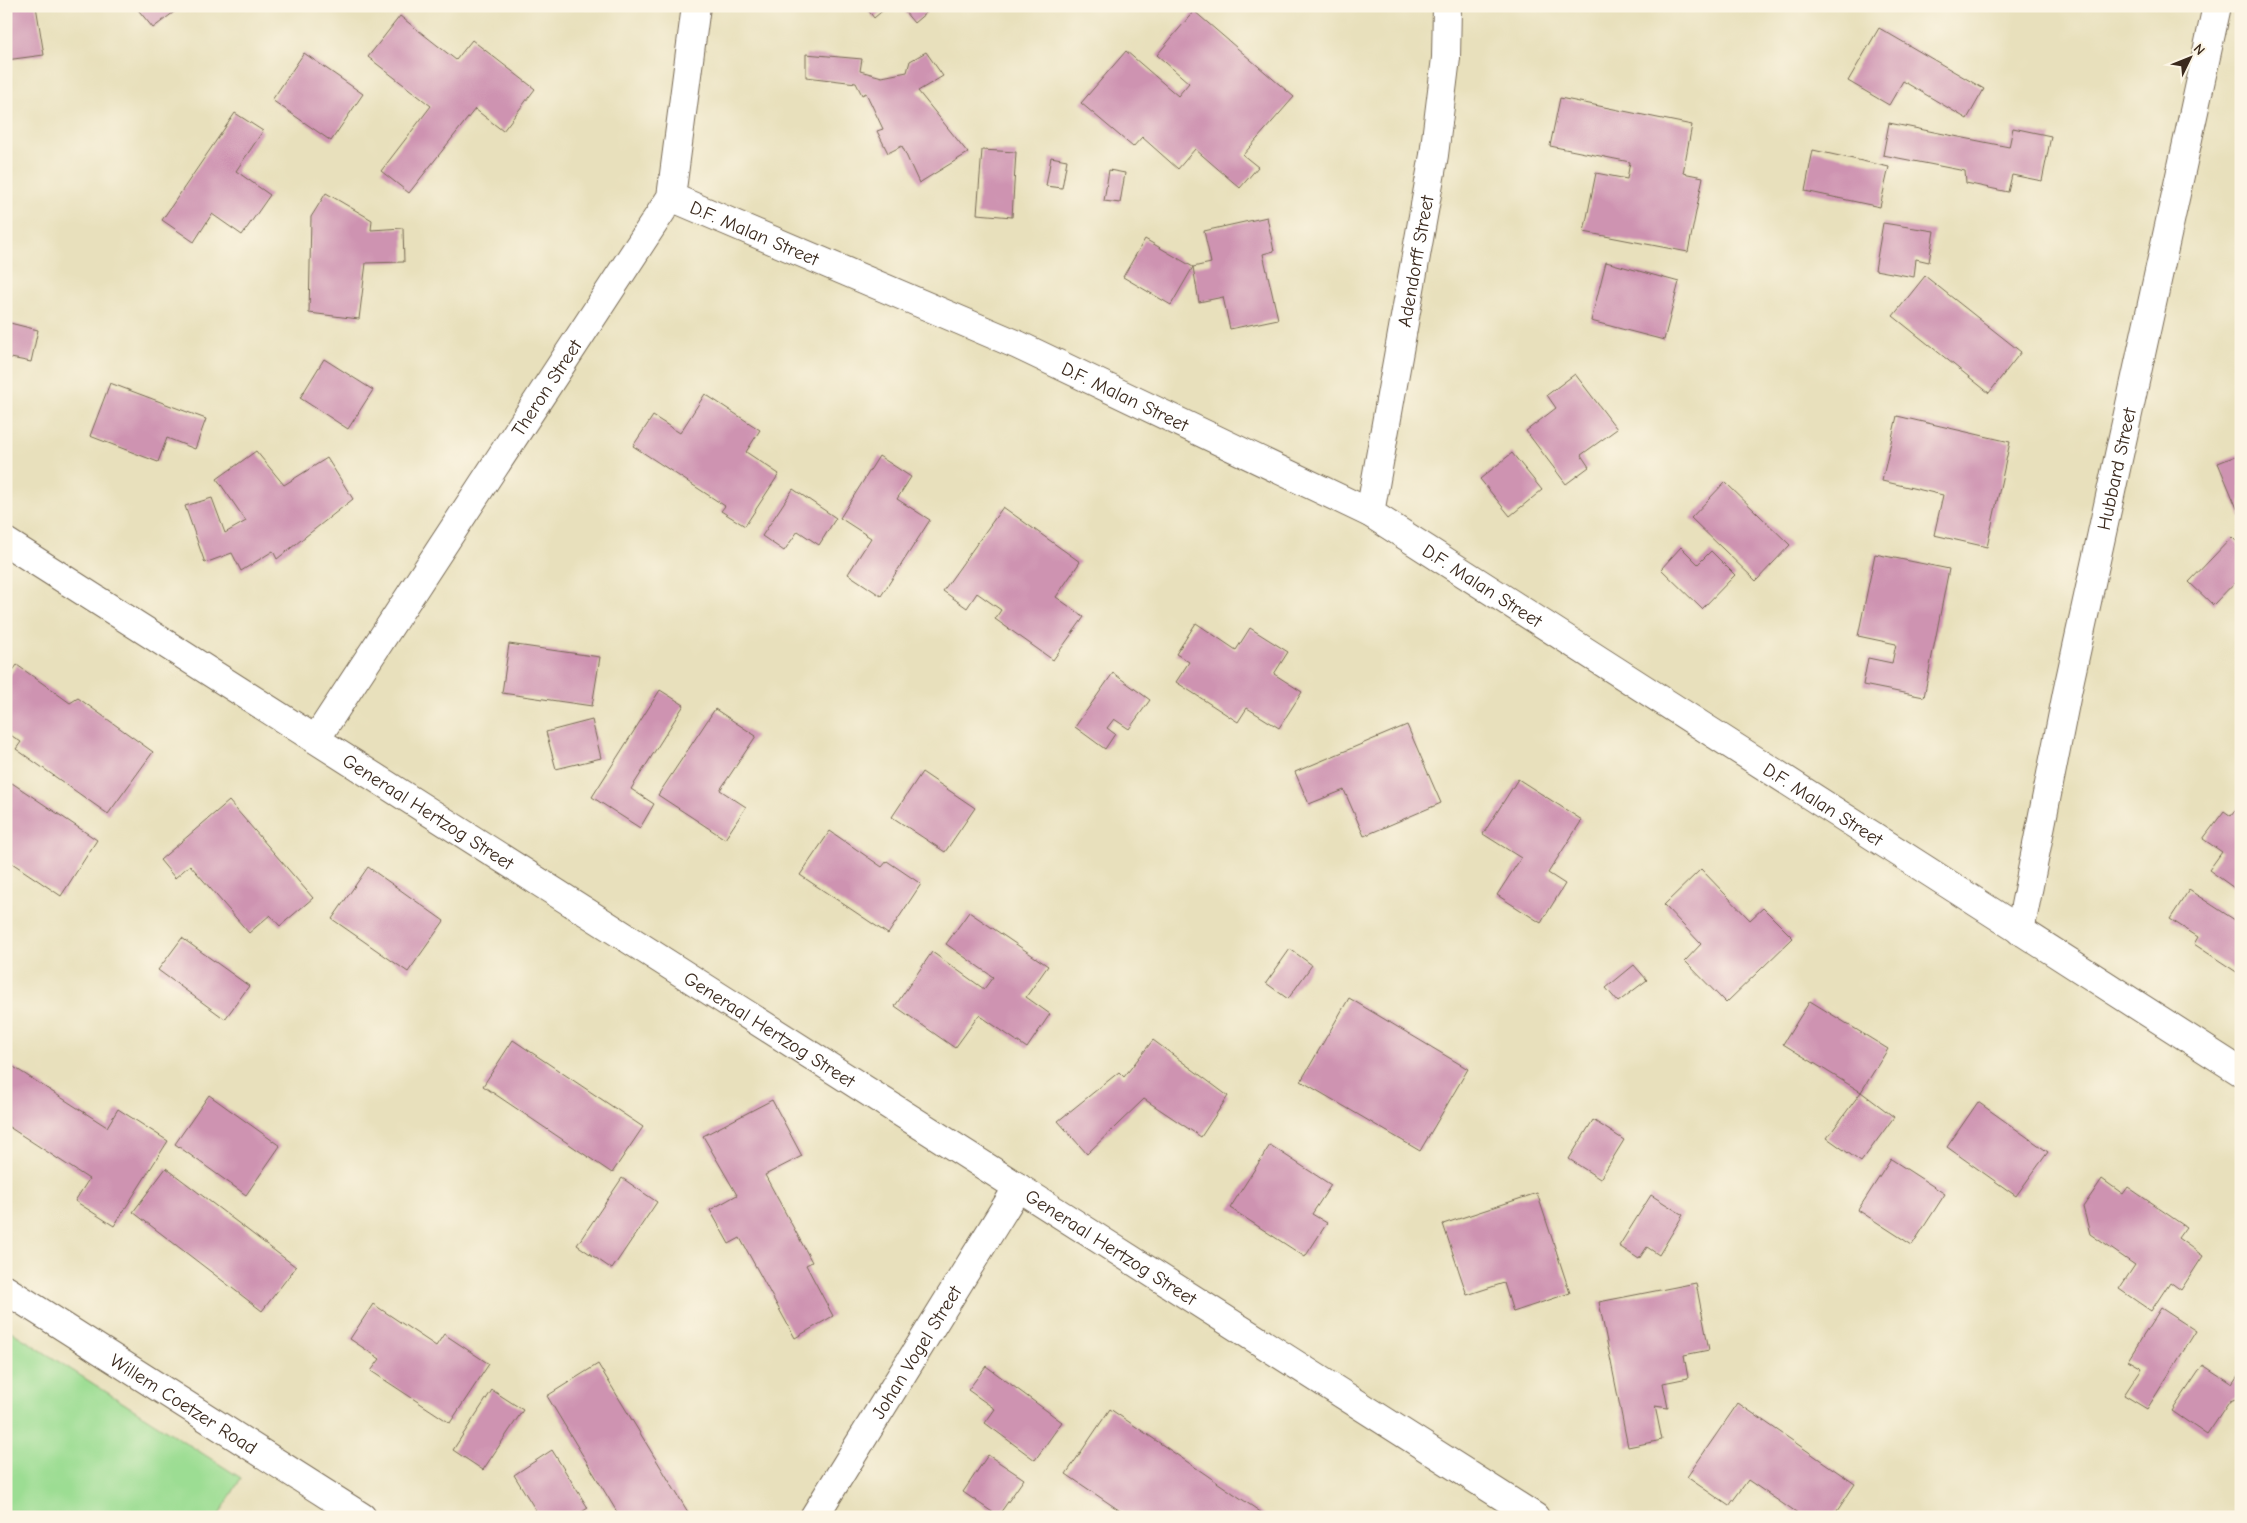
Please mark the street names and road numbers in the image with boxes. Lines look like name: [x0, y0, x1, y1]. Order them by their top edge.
street label: Adendorff Street: [1393, 193, 1439, 329]
street label: D.F. Malan Street: [687, 196, 823, 271]
street label: Theron Street: [507, 335, 587, 441]
street label: D.F. Malan Street: [1058, 357, 1192, 437]
street label: Hubbard Street: [2093, 405, 2141, 532]
street label: D.F. Malan Street: [1418, 540, 1546, 633]
street label: Generaal Hertzog Street: [338, 750, 518, 875]
street label: D.F. Malan Street: [1759, 758, 1887, 852]
street label: Generaal Hertzog Street: [680, 967, 860, 1093]
street label: Generaal Hertzog Street: [1021, 1185, 1201, 1311]
street label: Johan Vogel Street: [867, 1281, 967, 1423]
street label: Willem Coetzer Road: [106, 1349, 261, 1459]

